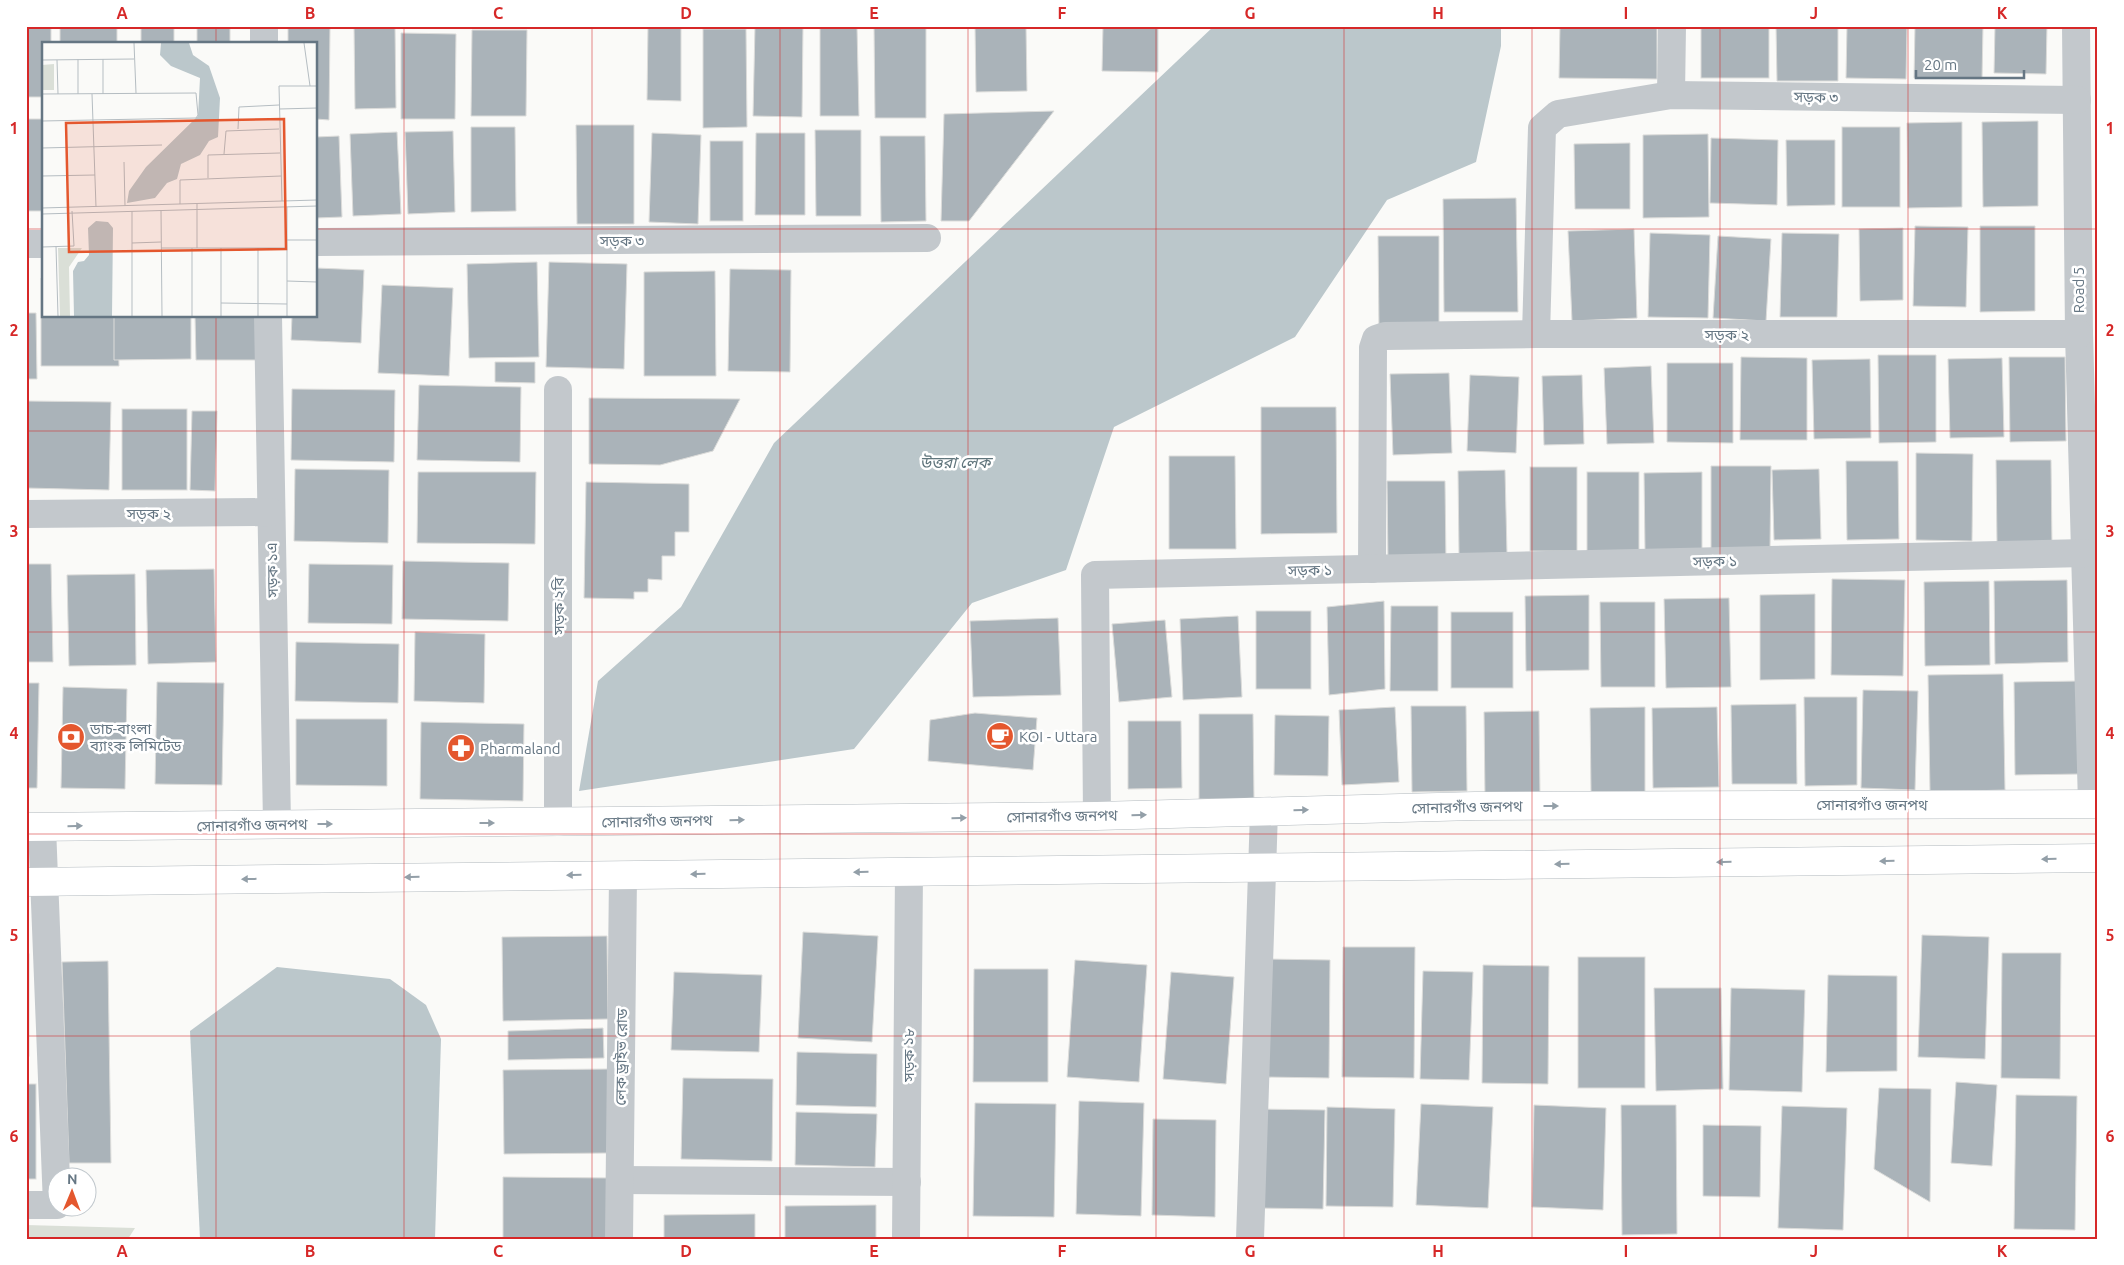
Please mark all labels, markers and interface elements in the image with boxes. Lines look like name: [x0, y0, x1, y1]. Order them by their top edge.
text: A: [116, 4, 128, 22]
text: B: [305, 4, 315, 22]
text: C: [493, 4, 503, 22]
text: D: [680, 4, 692, 22]
text: E: [869, 4, 879, 22]
text: F: [1058, 4, 1067, 22]
text: G: [1244, 4, 1256, 22]
text: H: [1432, 4, 1444, 22]
text: I: [1624, 4, 1628, 22]
text: J: [1810, 4, 1818, 22]
text: K: [1997, 4, 2008, 22]
inset map: [42, 42, 318, 318]
scale bar: [1916, 48, 2024, 80]
text: 20 m: [1924, 56, 1957, 73]
street label: সড়ক ৩: [1793, 88, 1838, 106]
text: 1: [9, 119, 19, 137]
text: 1: [2105, 119, 2115, 137]
street label: সড়ক ৩: [599, 232, 644, 249]
street label: Road 5: [2070, 267, 2087, 313]
text: 2: [9, 321, 19, 339]
text: 2: [2105, 321, 2115, 339]
street label: সড়ক ২: [1704, 326, 1749, 343]
water label: উত্তরা লেক: [920, 453, 993, 471]
street label: সড়ক ২: [126, 505, 171, 522]
text: 3: [9, 522, 19, 540]
text: 3: [2105, 522, 2115, 540]
street label: সড়ক ১এ: [263, 542, 281, 599]
street label: সড়ক ১: [1692, 552, 1737, 570]
street label: সড়ক ১: [1287, 561, 1332, 579]
street label: সড়ক ২বি: [550, 576, 567, 636]
place label: ডাচ-বাংলা ব্যাংক লিমিটেড: [89, 720, 182, 754]
cafe icon: KOI - Uttara: [985, 721, 1015, 751]
bank icon: ডাচ-বাংলা ব্যাংক লিমিটেড: [56, 722, 86, 752]
text: 4: [9, 724, 19, 742]
text: 4: [2105, 724, 2115, 742]
place label: KOI - Uttara: [1019, 728, 1098, 745]
pharmacy icon: Pharmaland: [446, 733, 476, 763]
place label: Pharmaland: [480, 740, 561, 757]
street label: সোনারগাঁও জনপথ: [1816, 796, 1928, 813]
street label: সোনারগাঁও জনপথ: [1411, 798, 1523, 816]
one-way arrow: [1544, 802, 1560, 810]
one-way arrow: [1294, 806, 1310, 814]
street label: সোনারগাঁও জনপথ: [1006, 807, 1118, 825]
one-way arrow: [1131, 810, 1147, 818]
street label: সোনারগাঁও জনপথ: [601, 812, 713, 830]
one-way arrow: [951, 814, 967, 822]
street label: সোনারগাঁও জনপথ: [196, 816, 308, 834]
one-way arrow: [730, 816, 746, 824]
one-way arrow: [480, 819, 496, 827]
one-way arrow: [317, 820, 333, 828]
one-way arrow: [67, 822, 83, 830]
one-way arrow: [2041, 855, 2057, 863]
one-way arrow: [1878, 857, 1894, 865]
one-way arrow: [1716, 858, 1732, 866]
one-way arrow: [1553, 860, 1569, 868]
one-way arrow: [852, 868, 868, 876]
one-way arrow: [690, 870, 706, 878]
one-way arrow: [566, 871, 582, 879]
one-way arrow: [404, 873, 420, 881]
one-way arrow: [241, 875, 257, 883]
text: 5: [9, 926, 19, 944]
text: 5: [2105, 926, 2115, 944]
street label: লেক ড্রাইভ রোড: [612, 1008, 631, 1106]
street label: সড়ক ১৮: [900, 1028, 917, 1083]
text: 6: [9, 1127, 19, 1145]
text: 6: [2105, 1127, 2115, 1145]
north arrow: [48, 1168, 98, 1218]
text: N: [67, 1171, 78, 1187]
text: A: [116, 1242, 128, 1260]
text: B: [305, 1242, 315, 1260]
text: C: [493, 1242, 503, 1260]
text: D: [680, 1242, 692, 1260]
text: E: [869, 1242, 879, 1260]
text: F: [1058, 1242, 1067, 1260]
text: G: [1244, 1242, 1256, 1260]
text: H: [1432, 1242, 1444, 1260]
text: I: [1624, 1242, 1628, 1260]
text: J: [1810, 1242, 1818, 1260]
text: K: [1997, 1242, 2008, 1260]

